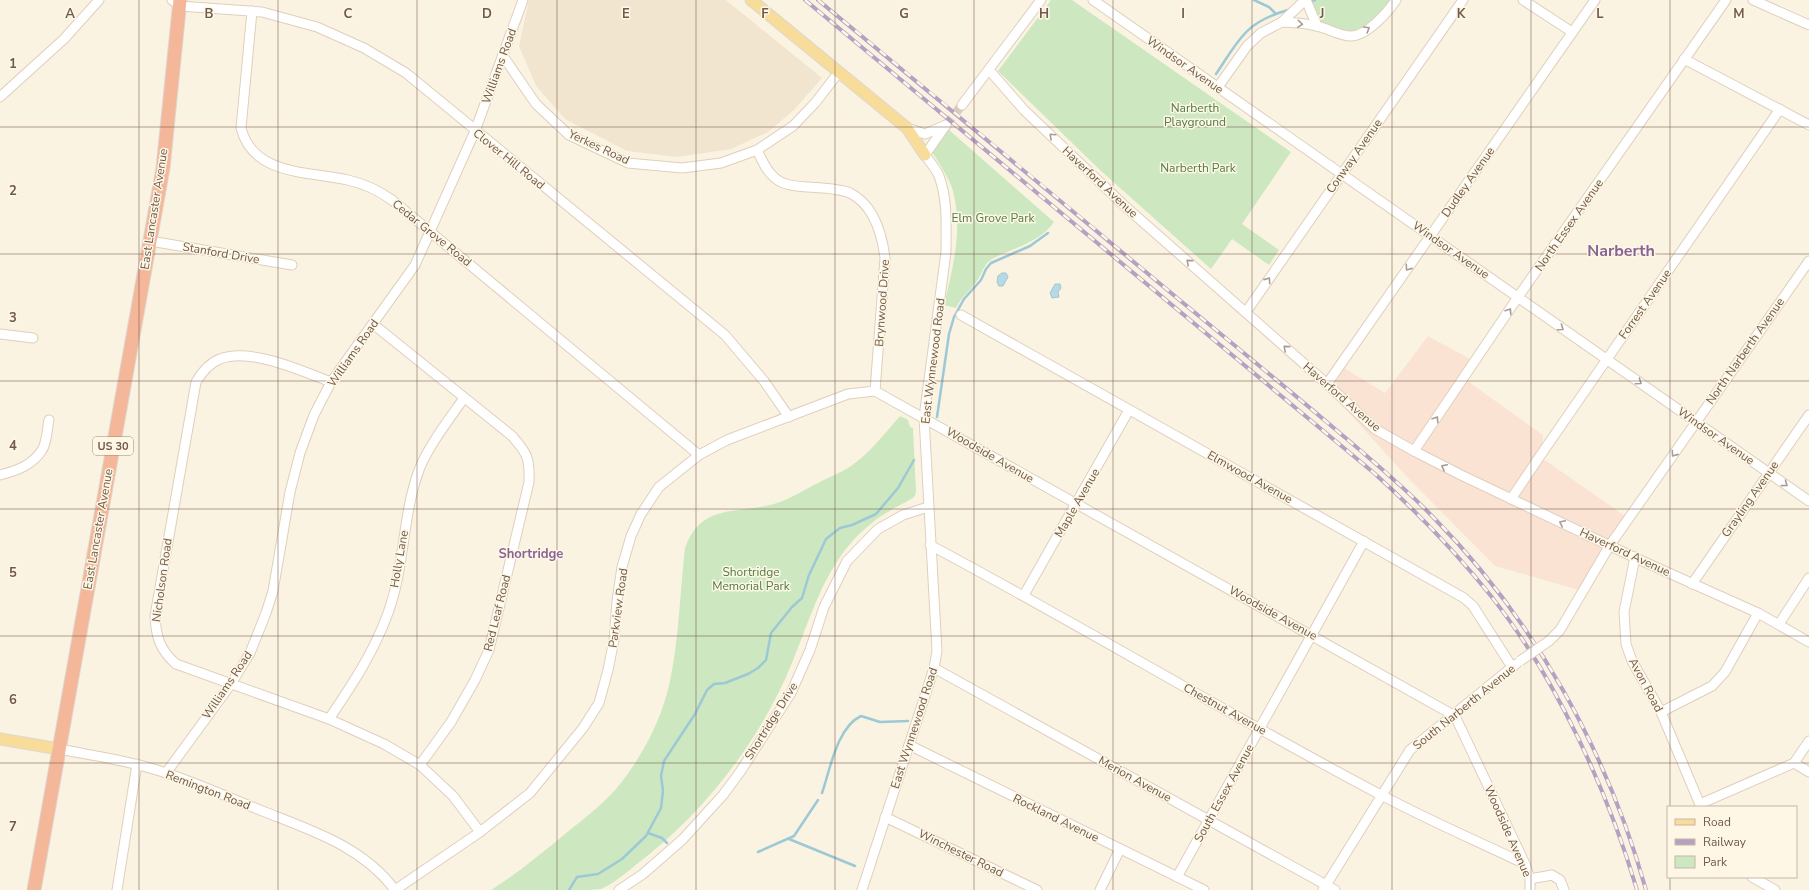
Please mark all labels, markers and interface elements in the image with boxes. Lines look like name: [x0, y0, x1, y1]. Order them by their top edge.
text: A: [65, 5, 75, 23]
text: B: [205, 5, 214, 23]
text: C: [344, 5, 353, 23]
text: D: [482, 5, 492, 23]
text: E: [622, 5, 630, 23]
text: F: [761, 5, 769, 23]
text: G: [899, 5, 909, 23]
text: H: [1039, 5, 1049, 23]
text: I: [1181, 5, 1185, 23]
text: J: [1319, 5, 1324, 23]
text: K: [1457, 5, 1466, 23]
text: L: [1596, 5, 1604, 23]
text: M: [1733, 5, 1745, 23]
one-way arrow: [1297, 19, 1303, 28]
street label: Williams Road: [478, 26, 520, 106]
one-way arrow: [1363, 26, 1370, 34]
street label: Windsor Avenue: [1143, 32, 1227, 98]
text: 1: [9, 55, 17, 73]
park label: Narberth Playground: [1164, 100, 1226, 130]
street label: Conway Avenue: [1322, 116, 1386, 196]
street label: Clover Hill Road: [470, 125, 548, 193]
street label: Yerkes Road: [565, 125, 632, 168]
one-way arrow: [1049, 133, 1057, 141]
street label: Haverford Avenue: [1059, 143, 1141, 221]
street label: Dudley Avenue: [1438, 144, 1498, 220]
street label: East Lancaster Avenue: [137, 147, 171, 271]
park label: Narberth Park: [1160, 160, 1237, 176]
street label: North Essex Avenue: [1531, 176, 1607, 274]
text: 2: [9, 182, 17, 200]
street label: Cedar Grove Road: [389, 196, 475, 270]
park label: Elm Grove Park: [952, 210, 1035, 226]
street label: Windsor Avenue: [1409, 217, 1493, 283]
street label: Stanford Drive: [181, 238, 261, 268]
district label: Narberth: [1587, 240, 1655, 262]
street label: Brynwood Drive: [871, 259, 893, 347]
one-way arrow: [1186, 260, 1193, 267]
one-way arrow: [1406, 264, 1413, 271]
street label: Forrest Avenue: [1615, 266, 1675, 342]
one-way arrow: [1263, 277, 1271, 284]
street label: North Narberth Avenue: [1702, 295, 1788, 407]
street label: East Wynnewood Road: [917, 297, 949, 425]
one-way arrow: [1504, 308, 1511, 315]
text: 3: [9, 309, 17, 327]
street label: Williams Road: [324, 316, 382, 390]
one-way arrow: [1557, 323, 1564, 330]
one-way arrow: [1283, 345, 1291, 352]
street label: Haverford Avenue: [1300, 359, 1384, 435]
one-way arrow: [1635, 377, 1642, 385]
street label: Windsor Avenue: [1674, 403, 1758, 469]
one-way arrow: [1431, 416, 1438, 423]
street label: Woodside Avenue: [943, 423, 1037, 487]
text: 4: [9, 437, 17, 455]
road number: US 30: [93, 437, 133, 455]
street label: Elmwood Avenue: [1205, 447, 1295, 507]
one-way arrow: [1672, 449, 1679, 456]
street label: Grayling Avenue: [1718, 458, 1782, 540]
one-way arrow: [1441, 464, 1449, 471]
street label: Maple Avenue: [1051, 465, 1103, 541]
street label: East Lancaster Avenue: [80, 467, 116, 591]
one-way arrow: [1781, 479, 1788, 486]
one-way arrow: [1558, 520, 1566, 528]
street label: Haverford Avenue: [1577, 524, 1673, 580]
street label: Holly Lane: [386, 529, 412, 589]
street label: Nicholson Road: [148, 537, 176, 623]
district label: Shortridge: [499, 545, 563, 563]
text: 5: [9, 564, 17, 582]
park label: Shortridge Memorial Park: [712, 564, 791, 594]
street label: Parkview Road: [605, 567, 631, 649]
street label: Red Leaf Road: [480, 573, 514, 653]
street label: Woodside Avenue: [1226, 582, 1320, 644]
street label: Williams Road: [198, 648, 256, 722]
street label: Avon Road: [1625, 655, 1667, 715]
street label: South Narberth Avenue: [1409, 661, 1519, 753]
street label: East Wynnewood Road: [887, 665, 941, 791]
street label: Shortridge Drive: [741, 679, 801, 763]
street label: Chestnut Avenue: [1181, 679, 1269, 739]
text: 6: [9, 691, 17, 709]
street label: South Essex Avenue: [1190, 741, 1258, 845]
street label: Merion Avenue: [1096, 752, 1174, 806]
street label: Remington Road: [163, 766, 253, 814]
street label: Woodside Avenue: [1481, 783, 1535, 879]
street label: Rockland Avenue: [1010, 790, 1102, 846]
legend: [1667, 806, 1797, 878]
text: Road: [1703, 814, 1731, 830]
text: 7: [9, 818, 17, 836]
street label: Winchester Road: [916, 825, 1006, 881]
text: Railway: [1703, 834, 1747, 850]
text: Park: [1703, 854, 1728, 870]

